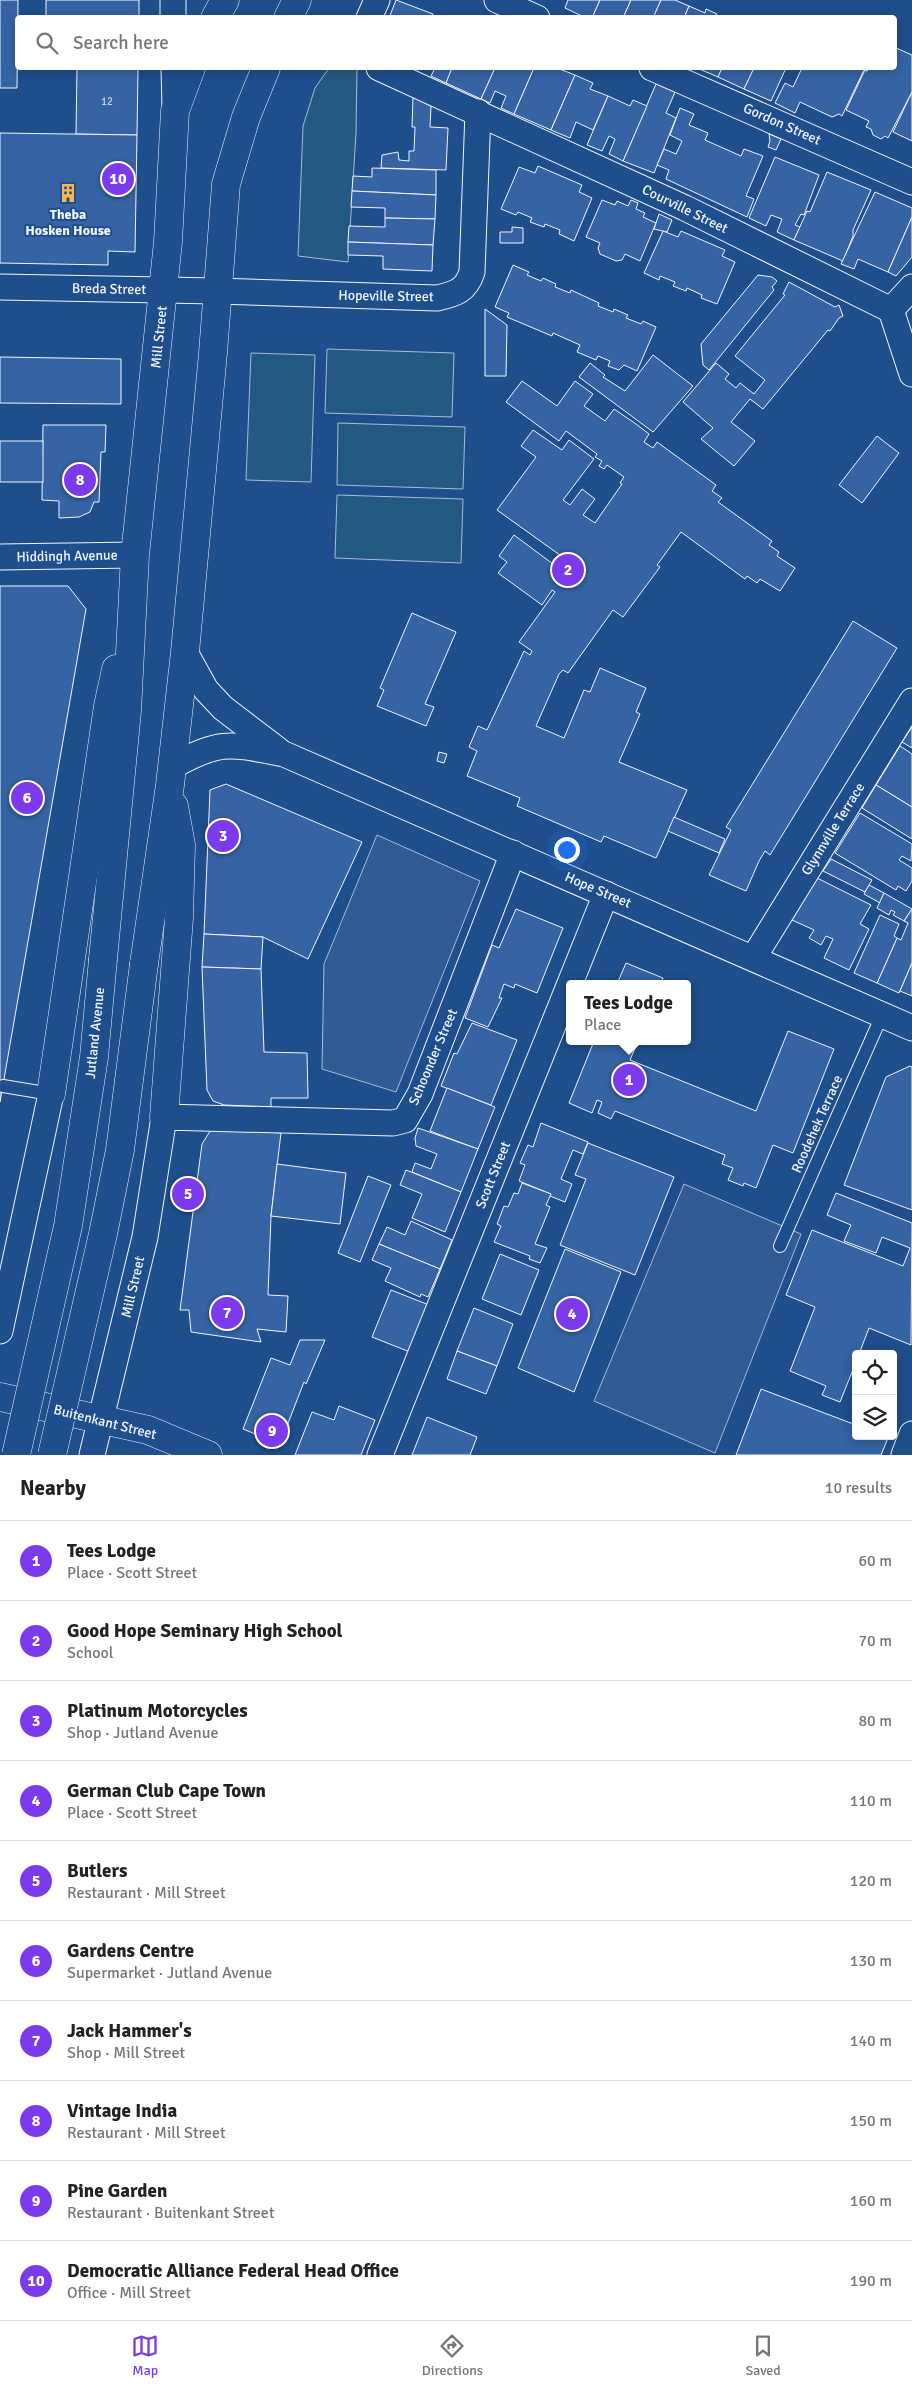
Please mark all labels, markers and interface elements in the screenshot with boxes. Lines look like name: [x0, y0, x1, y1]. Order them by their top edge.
search box: [15, 15, 897, 70]
icon: search: [33, 29, 61, 57]
text: Search here: [73, 31, 169, 55]
house number: 12: [101, 95, 113, 108]
street label: Gordon Street: [741, 99, 824, 149]
pin: 10: [102, 160, 134, 198]
street label: Courville Street: [639, 181, 731, 237]
building icon: Theba Hosken House: [57, 182, 79, 204]
place label: Theba Hosken House: [25, 206, 111, 239]
street label: Breda Street: [72, 280, 146, 298]
street label: Hopeville Street: [338, 287, 434, 305]
street label: Mill Street: [147, 305, 171, 369]
pin: 8: [64, 461, 96, 499]
street label: Hiddingh Avenue: [16, 547, 118, 565]
pin: 2: [552, 551, 584, 589]
pin: 6: [11, 779, 43, 817]
street label: Glynnville Terrace: [798, 780, 868, 878]
pin: 3: [207, 817, 239, 855]
your location: [554, 837, 580, 863]
street label: Hope Street: [562, 868, 634, 912]
popup: [566, 980, 691, 1045]
street label: Jutland Avenue: [82, 986, 108, 1080]
text: Tees Lodge: [584, 991, 673, 1015]
street label: Schoonder Street: [405, 1006, 461, 1108]
text: Place: [584, 1015, 621, 1035]
pin: 1: [613, 1061, 645, 1099]
street label: Roodehek Terrace: [788, 1072, 846, 1176]
street label: Scott Street: [472, 1139, 514, 1211]
pin: 5: [172, 1175, 204, 1213]
street label: Mill Street: [118, 1254, 148, 1319]
pin: 7: [211, 1294, 243, 1332]
pin: 4: [556, 1295, 588, 1333]
map controls: [852, 1350, 897, 1440]
button: locate: [852, 1350, 897, 1395]
button: layers: [852, 1395, 897, 1440]
street label: Buitenkant Street: [52, 1401, 158, 1443]
pin: 9: [256, 1412, 288, 1450]
text: Nearby: [20, 1475, 86, 1501]
text: 10 results: [825, 1478, 892, 1498]
text: Tees Lodge: [67, 1539, 156, 1563]
text: 1: [32, 1551, 40, 1571]
text: 60 m: [858, 1551, 892, 1571]
text: Place · Scott Street: [67, 1563, 197, 1583]
text: Good Hope Seminary High School: [67, 1619, 343, 1643]
text: 2: [32, 1631, 40, 1651]
text: 70 m: [858, 1631, 892, 1651]
text: School: [67, 1643, 113, 1663]
text: Platinum Motorcycles: [67, 1699, 248, 1723]
text: 3: [32, 1711, 40, 1731]
text: 80 m: [858, 1711, 892, 1731]
text: Shop · Jutland Avenue: [67, 1723, 218, 1743]
text: German Club Cape Town: [67, 1779, 266, 1803]
text: 4: [32, 1791, 40, 1811]
text: 110 m: [850, 1791, 892, 1811]
text: Place · Scott Street: [67, 1803, 197, 1823]
text: Butlers: [67, 1859, 127, 1883]
text: 5: [32, 1871, 40, 1891]
text: 120 m: [850, 1871, 892, 1891]
text: Restaurant · Mill Street: [67, 1883, 226, 1903]
text: Gardens Centre: [67, 1939, 194, 1963]
text: 6: [32, 1951, 40, 1971]
text: 130 m: [850, 1951, 892, 1971]
text: Supermarket · Jutland Avenue: [67, 1963, 272, 1983]
text: Jack Hammer's: [67, 2019, 192, 2043]
text: 7: [32, 2031, 40, 2051]
text: 140 m: [850, 2031, 892, 2051]
text: Shop · Mill Street: [67, 2043, 185, 2063]
text: Vintage India: [67, 2099, 177, 2123]
text: 8: [32, 2111, 40, 2131]
text: 150 m: [850, 2111, 892, 2131]
text: Restaurant · Mill Street: [67, 2123, 226, 2143]
text: Pine Garden: [67, 2179, 167, 2203]
text: 9: [32, 2191, 40, 2211]
text: 160 m: [850, 2191, 892, 2211]
text: Restaurant · Buitenkant Street: [67, 2203, 274, 2223]
text: Democratic Alliance Federal Head Office: [67, 2259, 399, 2283]
text: 10: [27, 2271, 45, 2291]
text: 190 m: [850, 2271, 892, 2291]
text: Office · Mill Street: [67, 2283, 191, 2303]
tab: Map: [131, 2332, 159, 2379]
tab: Directions: [422, 2332, 483, 2379]
tab: Saved: [745, 2332, 781, 2379]

